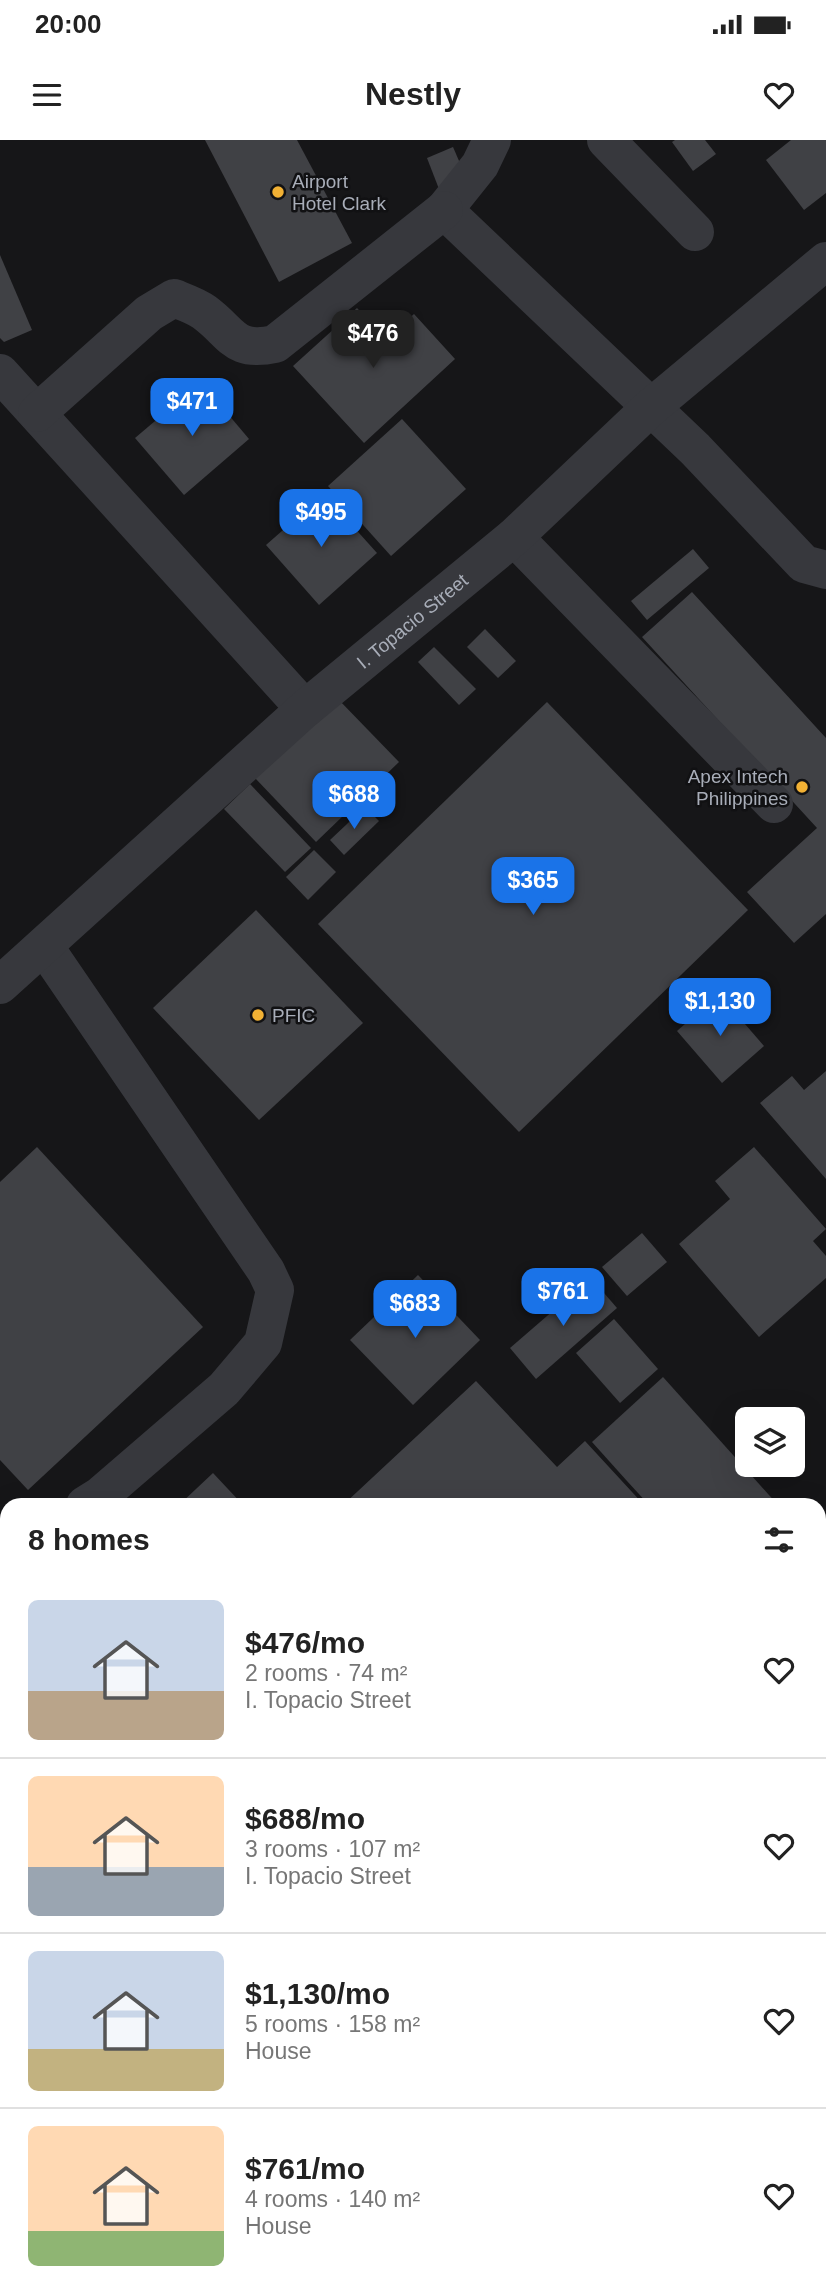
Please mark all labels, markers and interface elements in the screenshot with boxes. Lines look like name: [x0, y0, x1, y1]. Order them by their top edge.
text: 20:00: [35, 9, 102, 39]
icon: menu: [28, 76, 66, 114]
text: Nestly: [365, 76, 461, 112]
icon: heart: [760, 76, 798, 114]
place label: Airport Hotel Clark: [292, 171, 386, 214]
marker: Airport Hotel Clark: [270, 184, 286, 200]
pin: $476: [332, 310, 414, 370]
text: $476: [347, 320, 399, 346]
pin: $471: [151, 378, 233, 438]
text: $471: [166, 388, 218, 414]
pin: $495: [280, 490, 362, 549]
text: $495: [295, 499, 347, 525]
street label: I. Topacio Street: [353, 569, 473, 673]
place label: Apex Intech Philippines: [688, 766, 788, 809]
pin: $688: [313, 772, 395, 831]
marker: Apex Intech Philippines: [794, 779, 810, 795]
text: $688: [328, 781, 380, 807]
pin: $365: [492, 858, 574, 917]
text: $365: [507, 867, 559, 893]
pin: $1,130: [663, 978, 777, 1038]
text: $1,130: [685, 988, 755, 1014]
place label: PFIC: [272, 1005, 315, 1026]
marker: PFIC: [250, 1007, 266, 1023]
pin: $761: [522, 1268, 604, 1328]
text: $761: [537, 1278, 589, 1304]
pin: $683: [374, 1280, 456, 1340]
text: $683: [389, 1290, 441, 1316]
map controls: [735, 1407, 805, 1477]
button: layers: [735, 1407, 805, 1477]
icon: filters: [760, 1521, 798, 1559]
text: 8 homes: [28, 1523, 150, 1556]
text: $476/mo: [245, 1626, 365, 1659]
icon: home: [84, 1628, 168, 1712]
icon: heart: [760, 1651, 798, 1689]
text: 2 rooms · 74 m²: [245, 1660, 407, 1686]
text: I. Topacio Street: [245, 1687, 411, 1713]
text: $688/mo: [245, 1802, 365, 1835]
icon: home: [84, 1804, 168, 1888]
icon: heart: [760, 1827, 798, 1865]
text: 3 rooms · 107 m²: [245, 1836, 420, 1862]
text: I. Topacio Street: [245, 1863, 411, 1889]
text: $1,130/mo: [245, 1977, 390, 2010]
icon: home: [84, 1979, 168, 2063]
icon: heart: [760, 2002, 798, 2040]
text: 5 rooms · 158 m²: [245, 2011, 420, 2037]
text: House: [245, 2038, 311, 2064]
text: $761/mo: [245, 2152, 365, 2185]
icon: home: [84, 2154, 168, 2238]
icon: heart: [760, 2177, 798, 2215]
text: 4 rooms · 140 m²: [245, 2186, 420, 2212]
text: House: [245, 2213, 311, 2239]

